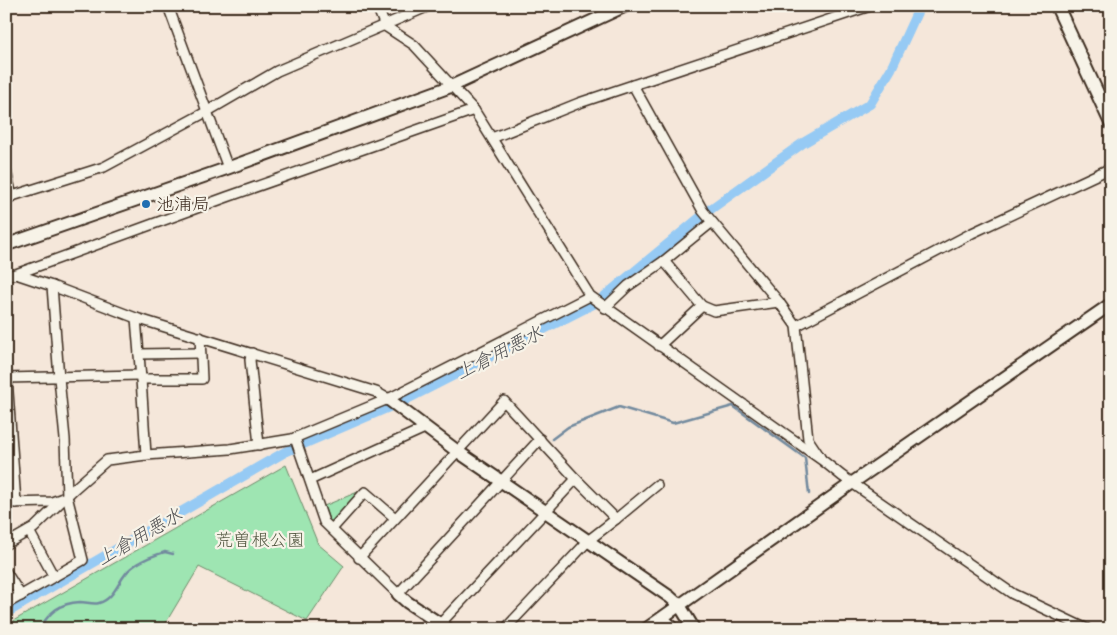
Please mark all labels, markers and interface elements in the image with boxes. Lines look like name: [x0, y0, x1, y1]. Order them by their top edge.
place label: 池浦局: [156, 191, 210, 220]
marker: 池浦局: [140, 198, 152, 210]
water label: 上倉用悪水: [451, 319, 549, 389]
water label: 上倉用悪水: [91, 501, 189, 574]
park label: 荒曽根公園: [215, 527, 305, 556]

